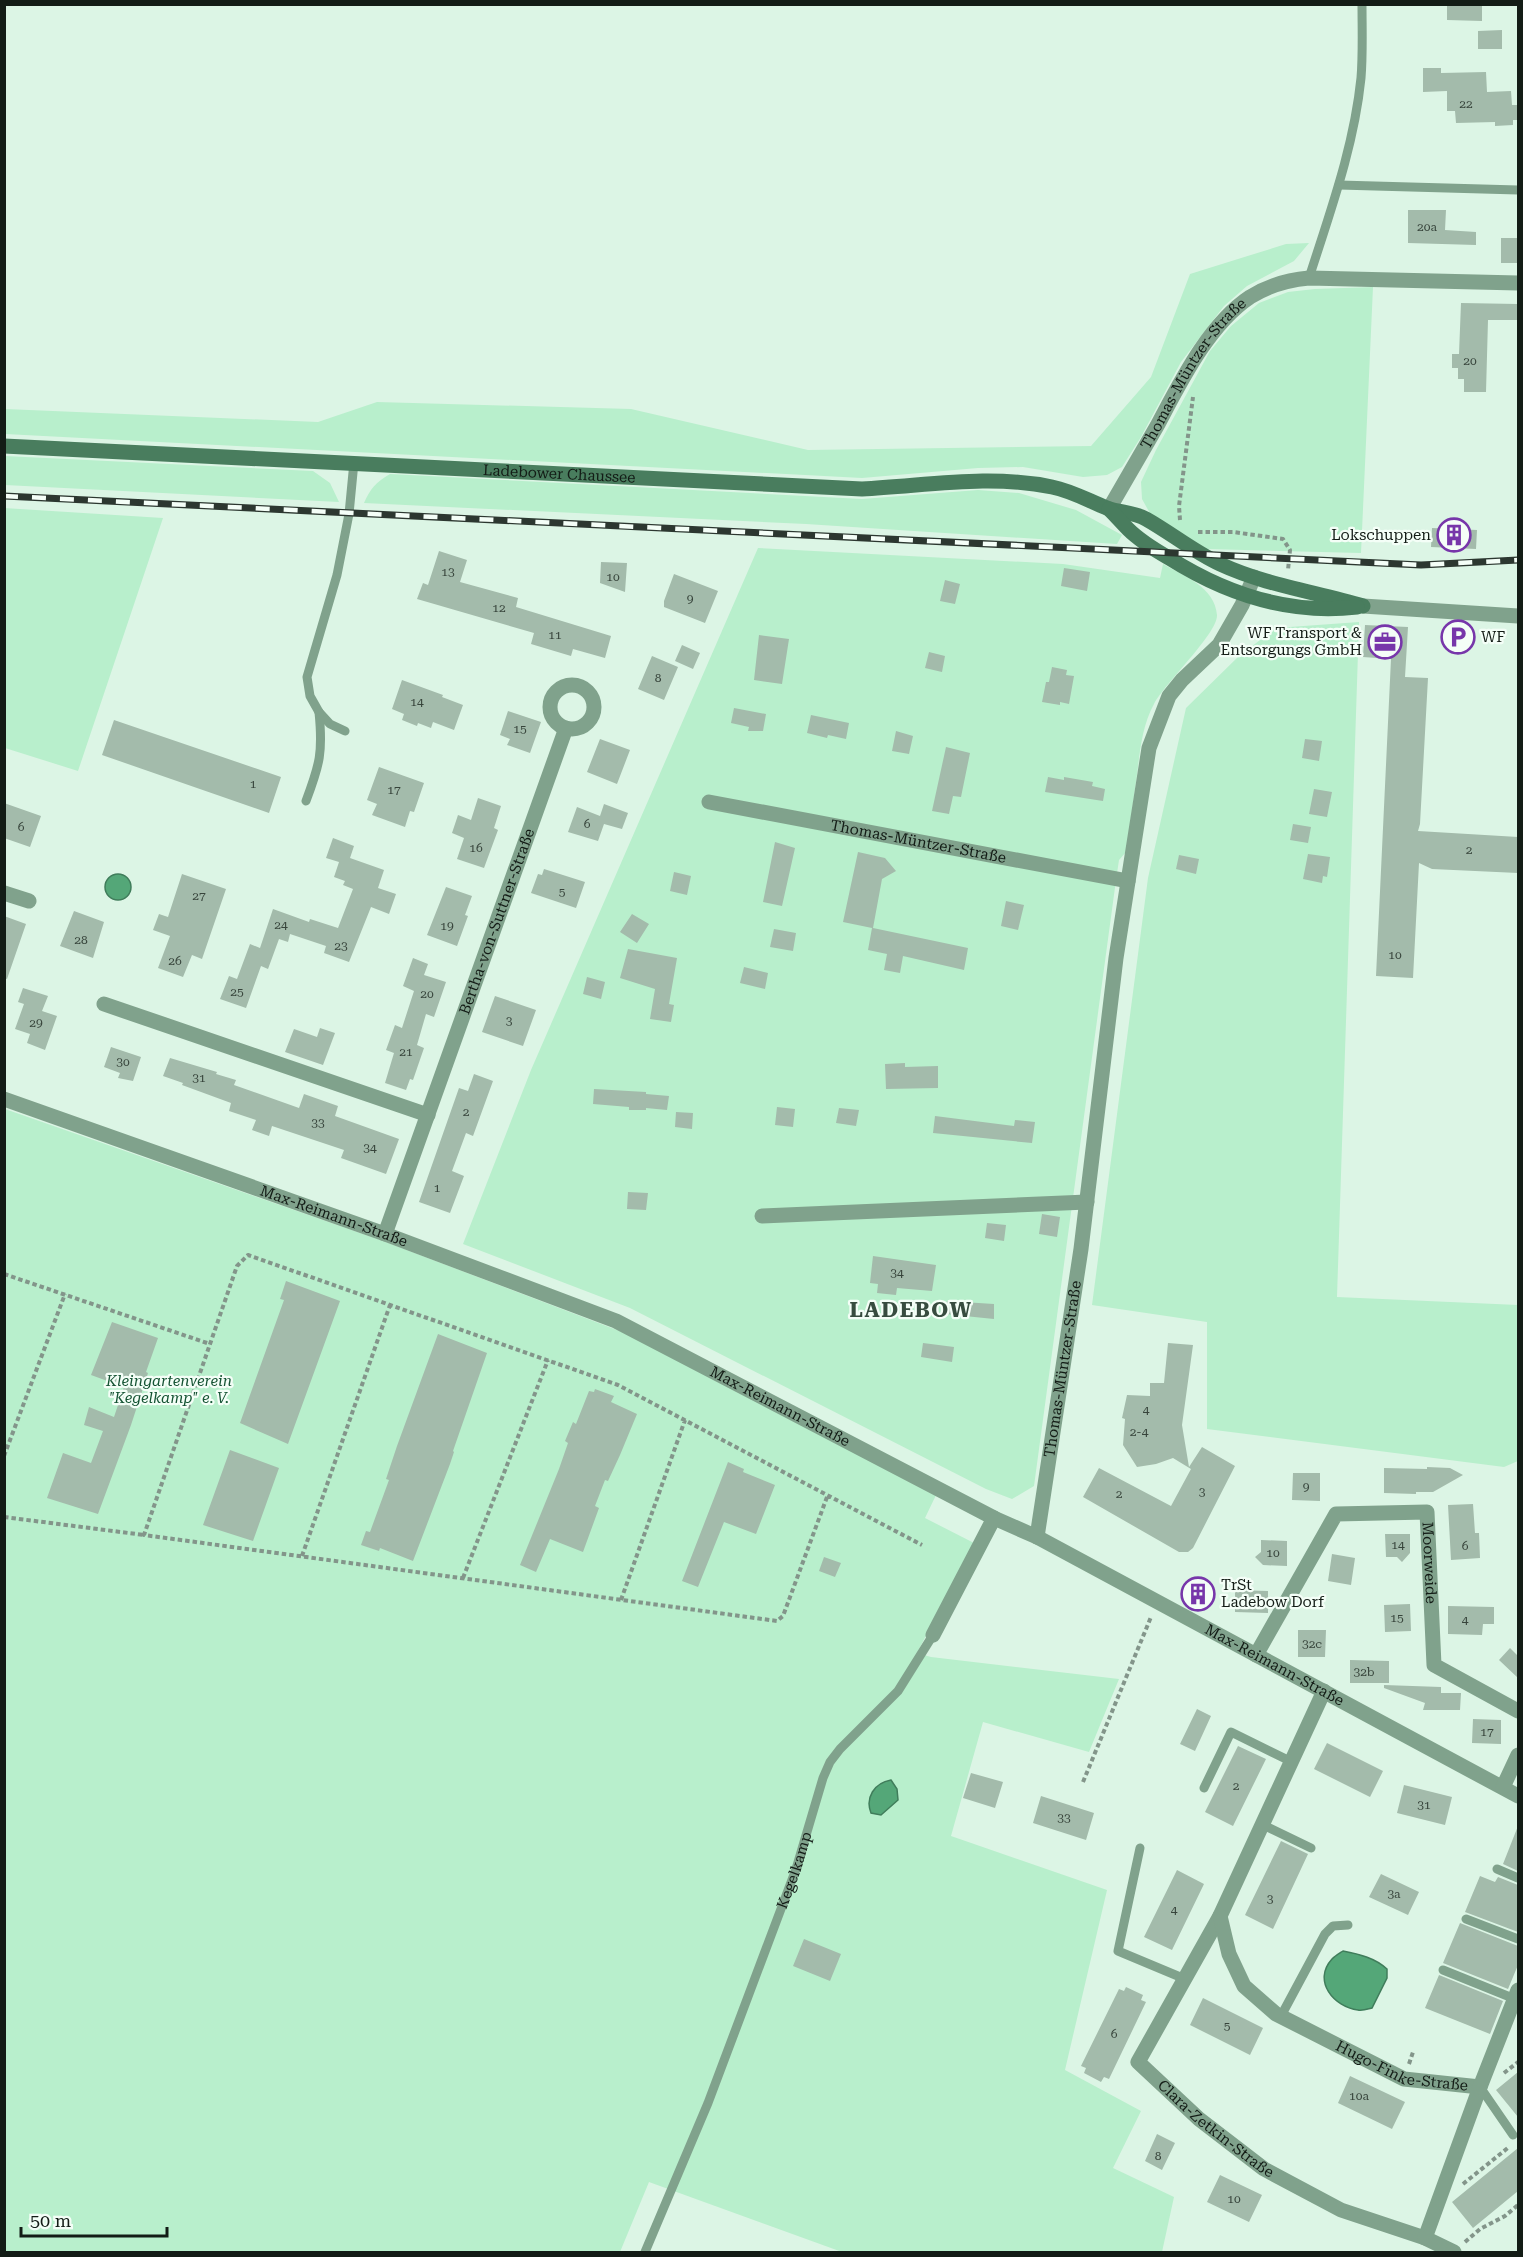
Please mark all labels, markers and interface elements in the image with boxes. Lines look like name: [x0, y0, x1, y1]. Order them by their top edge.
house number: 22: [1459, 97, 1473, 111]
house number: 20a: [1417, 220, 1437, 234]
street label: Thomas-Müntzer-Straße: [1137, 294, 1250, 452]
house number: 20: [1463, 354, 1477, 368]
street label: Ladebower Chaussee: [483, 461, 636, 487]
building icon: Lokschuppen: [1436, 517, 1472, 553]
place label: Lokschuppen: [1331, 526, 1431, 544]
house number: 13: [441, 565, 455, 579]
house number: 10: [606, 570, 620, 584]
house number: 9: [687, 592, 694, 606]
house number: 12: [492, 601, 506, 615]
parking icon: WF: [1440, 619, 1476, 655]
place label: WF Transport & Entsorgungs GmbH: [1221, 624, 1362, 659]
office icon: WF Transport & Entsorgungs GmbH: [1367, 624, 1403, 660]
house number: 11: [548, 628, 562, 642]
place label: WF: [1481, 628, 1505, 646]
house number: 8: [655, 671, 662, 685]
house number: 14: [410, 695, 424, 709]
house number: 15: [513, 722, 527, 736]
house number: 1: [250, 777, 257, 791]
house number: 17: [387, 783, 401, 797]
street label: Thomas-Müntzer-Straße: [829, 816, 1008, 867]
house number: 6: [584, 817, 591, 831]
house number: 6: [18, 820, 25, 834]
street label: Bertha-von-Suttner-Straße: [455, 826, 538, 1017]
house number: 16: [469, 841, 483, 855]
house number: 2: [1466, 843, 1473, 857]
house number: 5: [559, 885, 566, 899]
house number: 27: [192, 889, 206, 903]
house number: 24: [274, 918, 288, 932]
house number: 19: [440, 919, 454, 933]
house number: 28: [74, 933, 88, 947]
house number: 23: [334, 939, 348, 953]
house number: 10: [1388, 948, 1402, 962]
house number: 26: [168, 954, 182, 968]
house number: 25: [230, 985, 244, 999]
house number: 20: [420, 987, 434, 1001]
house number: 3: [506, 1014, 513, 1028]
house number: 29: [29, 1016, 43, 1030]
house number: 21: [399, 1045, 413, 1059]
house number: 30: [116, 1055, 130, 1069]
house number: 31: [192, 1071, 206, 1085]
house number: 2: [463, 1105, 470, 1119]
house number: 33: [311, 1116, 325, 1130]
house number: 34: [363, 1141, 377, 1155]
street label: Max-Reimann-Straße: [258, 1181, 410, 1251]
house number: 1: [434, 1181, 441, 1195]
house number: 34: [890, 1266, 904, 1280]
street label: Thomas-Müntzer-Straße: [1040, 1279, 1085, 1459]
district label: LADEBOW: [850, 1298, 972, 1322]
street label: Max-Reimann-Straße: [707, 1363, 853, 1450]
park label: Kleingartenverein "Kegelkamp" e. V.: [105, 1372, 232, 1407]
house number: 4: [1143, 1403, 1150, 1417]
house number: 2-4: [1130, 1425, 1149, 1439]
house number: 9: [1303, 1480, 1310, 1494]
house number: 3: [1199, 1485, 1206, 1499]
house number: 2: [1116, 1487, 1123, 1501]
street label: Moorweide: [1418, 1521, 1440, 1604]
house number: 14: [1391, 1538, 1405, 1552]
house number: 6: [1462, 1539, 1469, 1553]
house number: 10: [1266, 1546, 1280, 1560]
building icon: TrSt Ladebow Dorf: [1180, 1576, 1216, 1612]
place label: TrSt Ladebow Dorf: [1221, 1576, 1325, 1611]
house number: 15: [1390, 1611, 1404, 1625]
house number: 4: [1462, 1613, 1469, 1627]
street label: Max-Reimann-Straße: [1202, 1620, 1347, 1710]
house number: 32c: [1302, 1637, 1322, 1651]
house number: 32b: [1353, 1665, 1375, 1679]
house number: 17: [1480, 1725, 1494, 1739]
house number: 2: [1233, 1779, 1240, 1793]
house number: 31: [1417, 1798, 1431, 1812]
house number: 33: [1057, 1811, 1071, 1825]
street label: Kegelkamp: [773, 1829, 816, 1911]
house number: 3a: [1387, 1887, 1401, 1901]
house number: 3: [1267, 1892, 1274, 1906]
house number: 4: [1171, 1903, 1178, 1917]
house number: 5: [1224, 2019, 1231, 2033]
house number: 6: [1111, 2027, 1118, 2041]
street label: Hugo-Finke-Straße: [1333, 2037, 1469, 2095]
street label: Clara-Zetkin-Straße: [1154, 2076, 1277, 2181]
house number: 10a: [1349, 2089, 1369, 2103]
house number: 8: [1155, 2149, 1162, 2163]
house number: 10: [1227, 2192, 1241, 2206]
scale bar: [21, 2200, 166, 2238]
text: 50 m: [30, 2210, 71, 2231]

